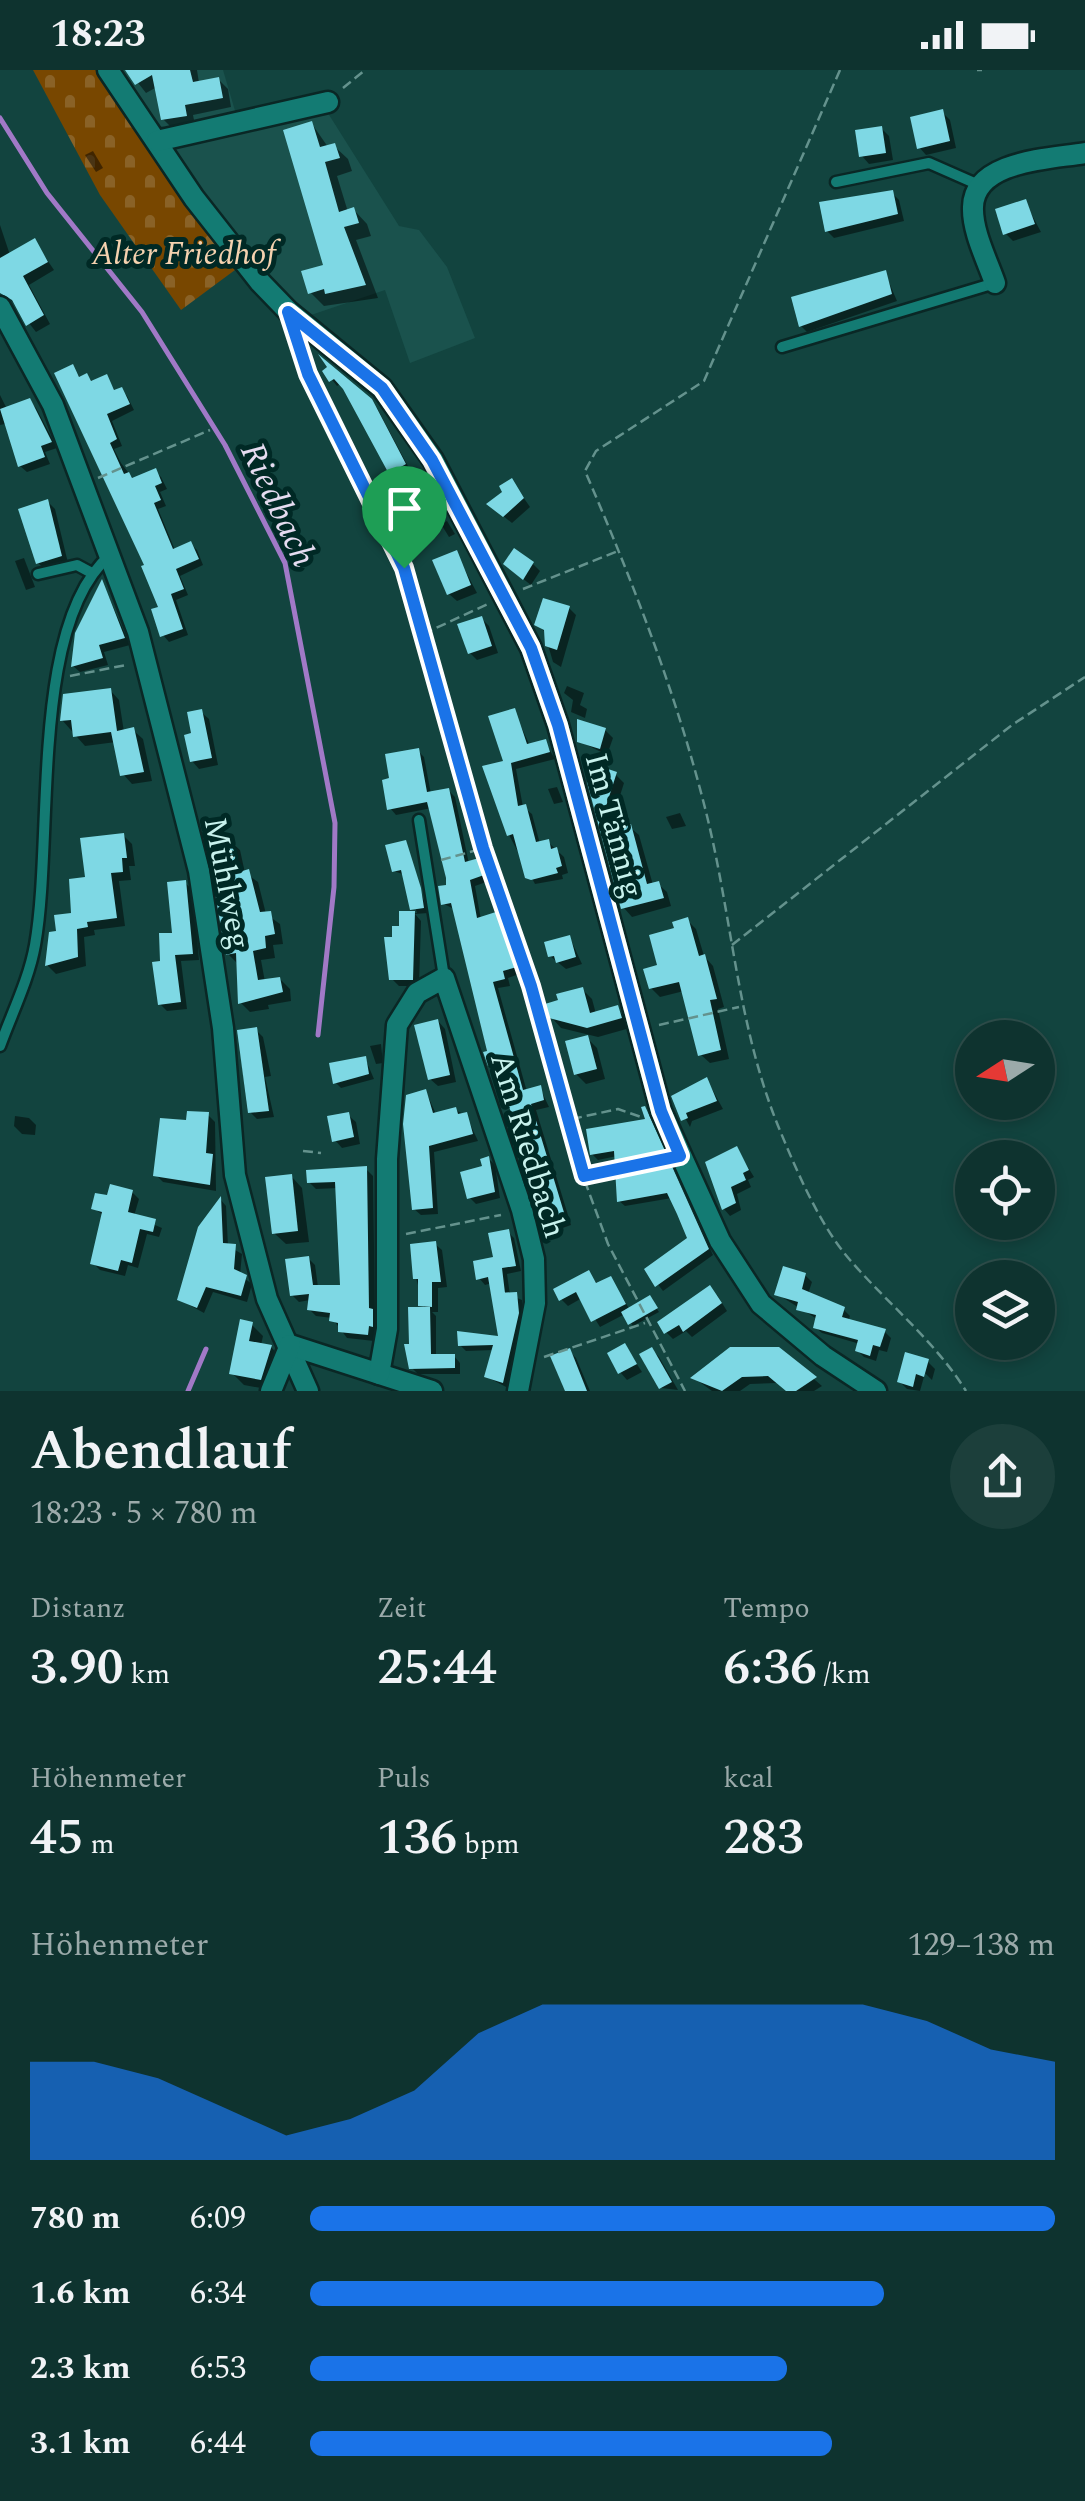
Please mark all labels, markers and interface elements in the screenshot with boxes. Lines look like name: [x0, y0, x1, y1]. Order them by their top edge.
text: 18:23: [50, 6, 145, 64]
park label: Alter Friedhof: [91, 230, 281, 279]
water label: Riedbach: [226, 433, 330, 576]
pin: [362, 466, 447, 569]
icon: arrive: [377, 481, 432, 536]
street label: Im Tännig: [571, 747, 656, 903]
street label: Mühlweg: [190, 813, 263, 954]
north arrow: [955, 1020, 1055, 1120]
map controls: [955, 1020, 1055, 1360]
street label: Am Riedbach: [476, 1047, 579, 1244]
button: locate: [955, 1140, 1055, 1240]
button: layers: [955, 1260, 1055, 1360]
text: Abendlauf: [30, 1410, 291, 1493]
button: share: [950, 1424, 1055, 1529]
text: 18:23 · 5 × 780 m: [30, 1489, 258, 1538]
text: Distanz: [30, 1587, 126, 1630]
text: Zeit: [377, 1587, 426, 1630]
text: Tempo: [723, 1587, 810, 1630]
text: 3.90: [30, 1630, 123, 1706]
text: 25:44: [377, 1630, 497, 1706]
text: 6:36: [723, 1630, 817, 1706]
text: km: [123, 1653, 170, 1696]
text: /km: [817, 1653, 871, 1696]
text: Höhenmeter: [30, 1757, 186, 1800]
text: Puls: [377, 1757, 431, 1800]
text: kcal: [723, 1757, 774, 1800]
text: 45: [30, 1800, 84, 1876]
text: 136: [377, 1800, 457, 1876]
text: 283: [723, 1800, 804, 1876]
text: m: [84, 1823, 115, 1866]
text: bpm: [457, 1823, 520, 1866]
text: Höhenmeter: [30, 1921, 208, 1970]
text: 129–138 m: [907, 1921, 1055, 1970]
text: 780 m: [30, 2194, 121, 2243]
text: 6:09: [190, 2194, 246, 2243]
text: 1.6 km: [30, 2269, 131, 2318]
text: 6:34: [190, 2269, 246, 2318]
text: 2.3 km: [30, 2344, 131, 2393]
text: 6:53: [190, 2344, 246, 2393]
text: 3.1 km: [30, 2419, 131, 2468]
text: 6:44: [190, 2419, 246, 2468]

